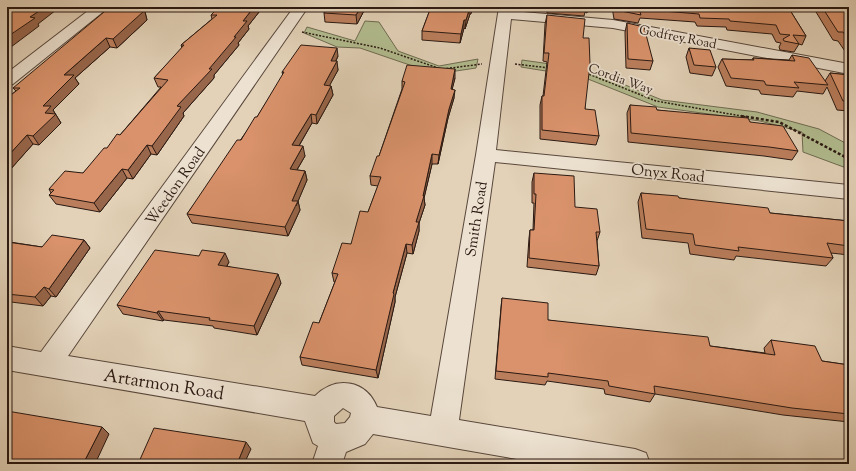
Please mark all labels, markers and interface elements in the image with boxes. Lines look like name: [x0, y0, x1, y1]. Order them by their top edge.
street label: Godfrey Road: [637, 22, 719, 54]
street label: Cordia Way: [585, 60, 656, 100]
street label: Weedon Road: [141, 143, 211, 230]
street label: Onyx Road: [630, 160, 706, 189]
street label: Smith Road: [461, 179, 494, 259]
street label: Artarmon Road: [102, 364, 226, 408]

